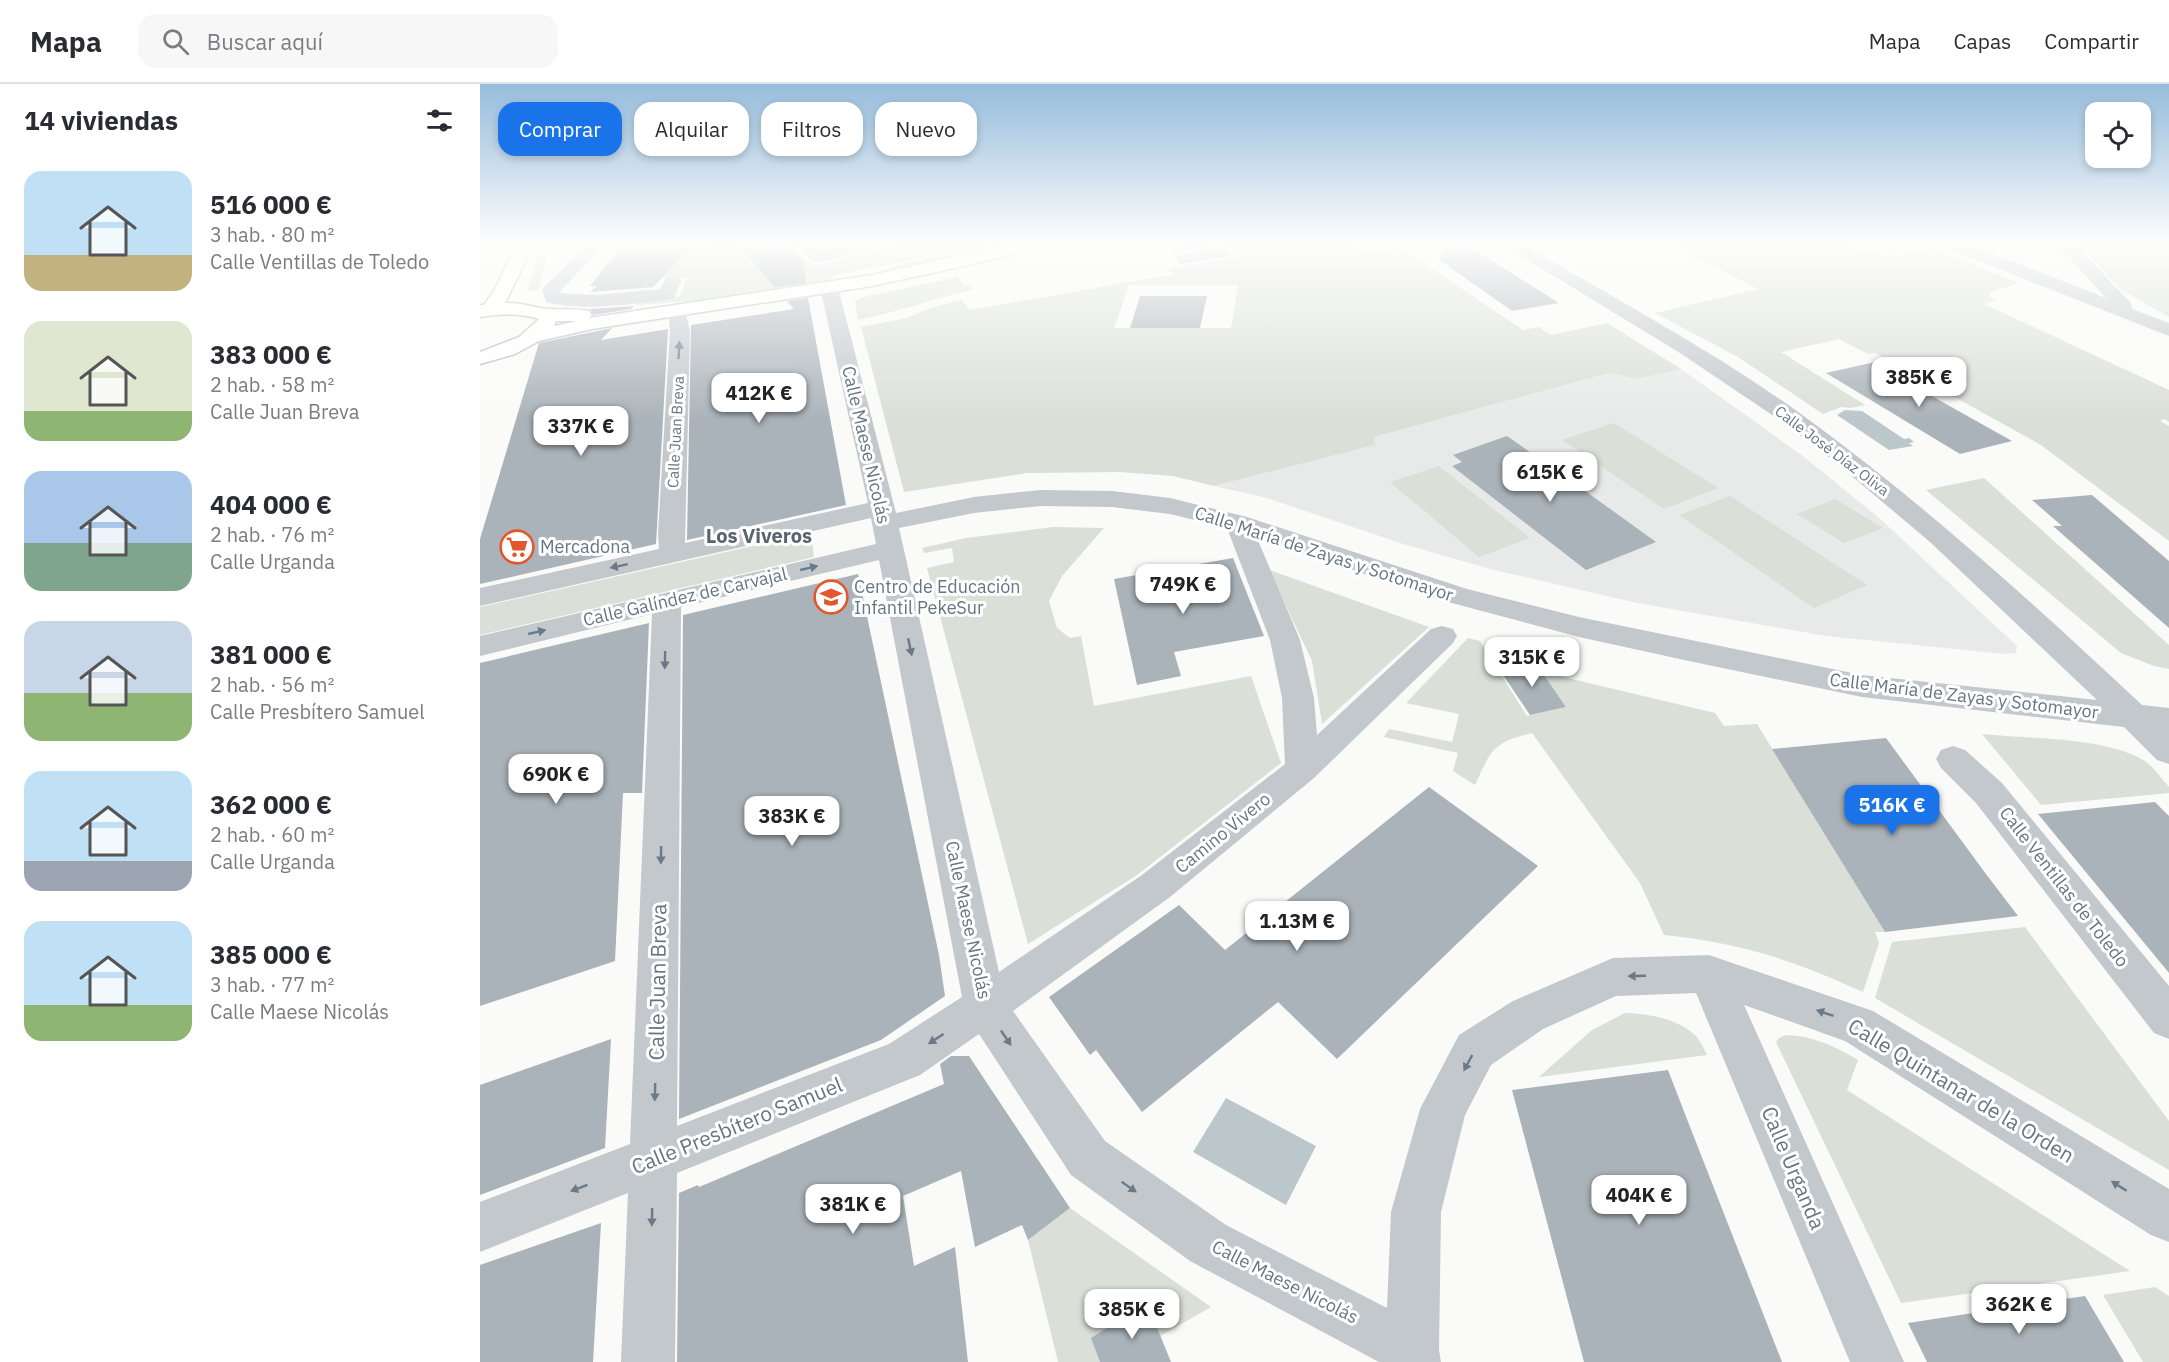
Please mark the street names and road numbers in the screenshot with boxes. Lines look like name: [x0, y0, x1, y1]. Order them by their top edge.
street label: Calle Maese Nicolás: [837, 364, 896, 526]
street label: Calle Juan Breva: [663, 376, 688, 488]
street label: Calle José Díaz Oliva: [1771, 401, 1893, 500]
street label: Calle María de Zayas y Sotomayor: [1192, 501, 1457, 606]
street label: Calle Galíndez de Carvajal: [581, 562, 789, 631]
street label: Calle María de Zayas y Sotomayor: [1828, 668, 2100, 723]
street label: Camino Vivero: [1170, 787, 1275, 878]
street label: Calle Ventillas de Toledo: [1995, 802, 2134, 972]
street label: Calle Maese Nicolás: [940, 839, 996, 1001]
street label: Calle Juan Breva: [642, 903, 672, 1061]
street label: Calle Quintanar de la Orden: [1843, 1011, 2080, 1169]
street label: Calle Presbítero Samuel: [627, 1070, 847, 1180]
street label: Calle Urganda: [1755, 1102, 1832, 1233]
street label: Calle Maese Nicolás: [1208, 1235, 1362, 1328]

